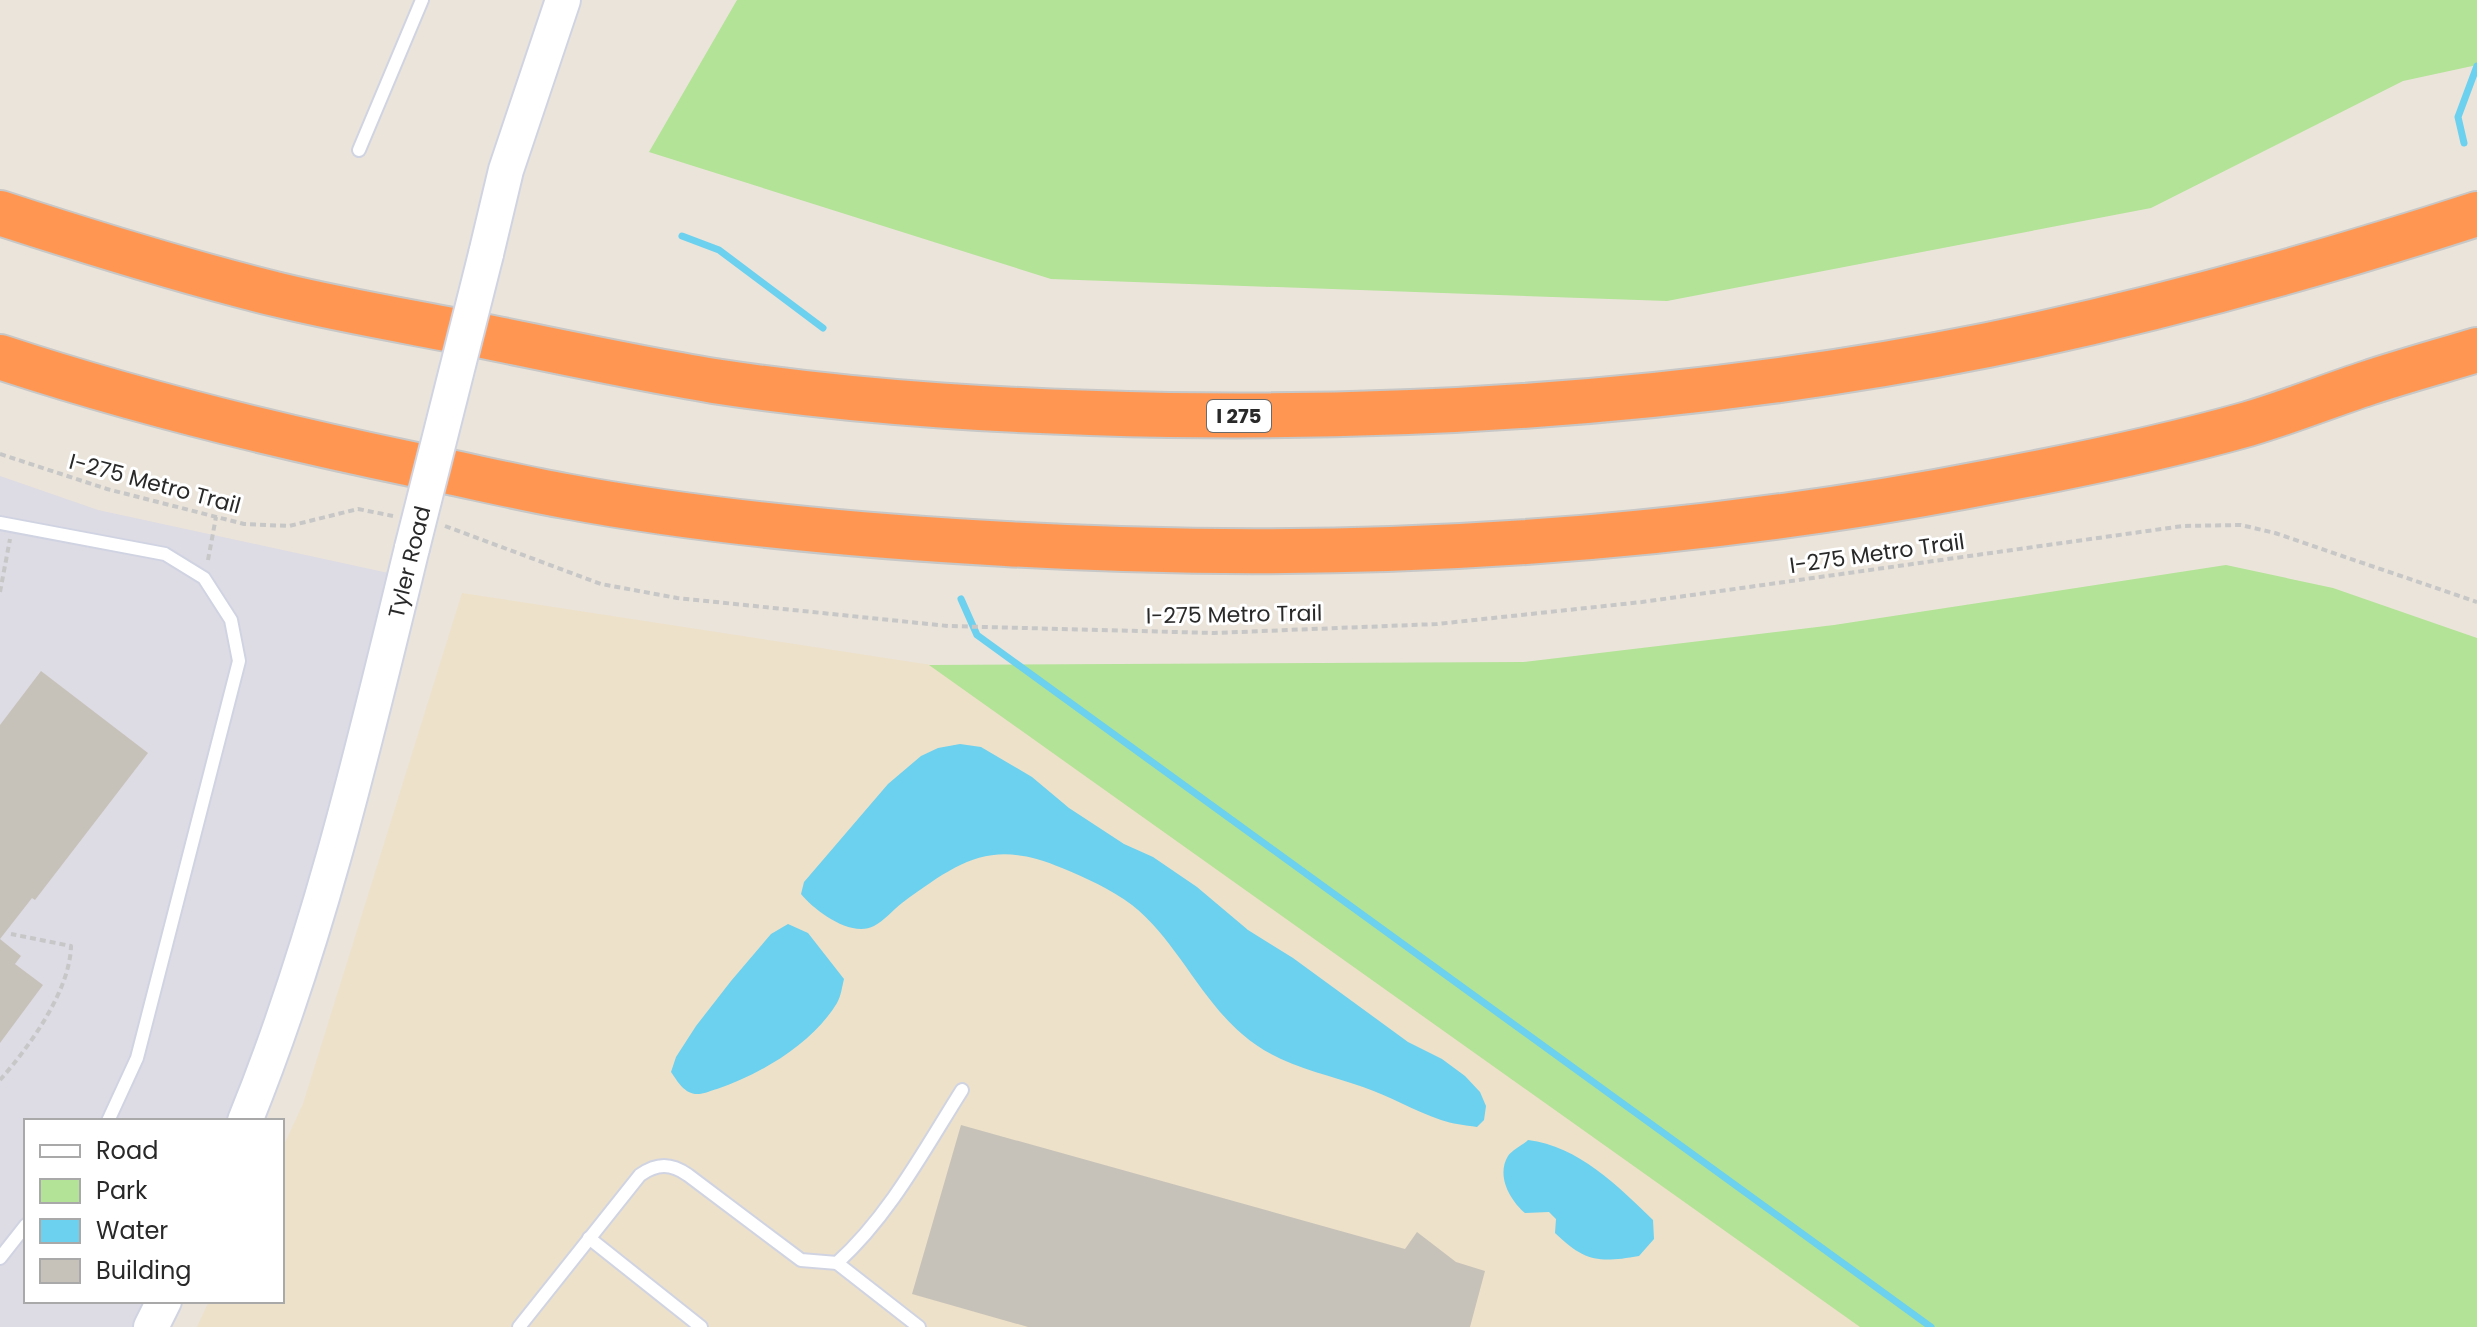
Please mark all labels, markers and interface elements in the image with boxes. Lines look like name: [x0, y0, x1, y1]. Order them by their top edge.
road number: I 275: [1207, 400, 1271, 432]
street label: I-275 Metro Trail: [66, 446, 244, 521]
street label: Tyler Road: [381, 503, 438, 621]
street label: I-275 Metro Trail: [1788, 526, 1967, 581]
street label: I-275 Metro Trail: [1146, 597, 1322, 632]
legend: [24, 1119, 284, 1303]
text: Road: [96, 1134, 158, 1167]
text: Park: [96, 1174, 148, 1207]
text: Water: [96, 1214, 168, 1247]
text: Building: [96, 1254, 192, 1287]

